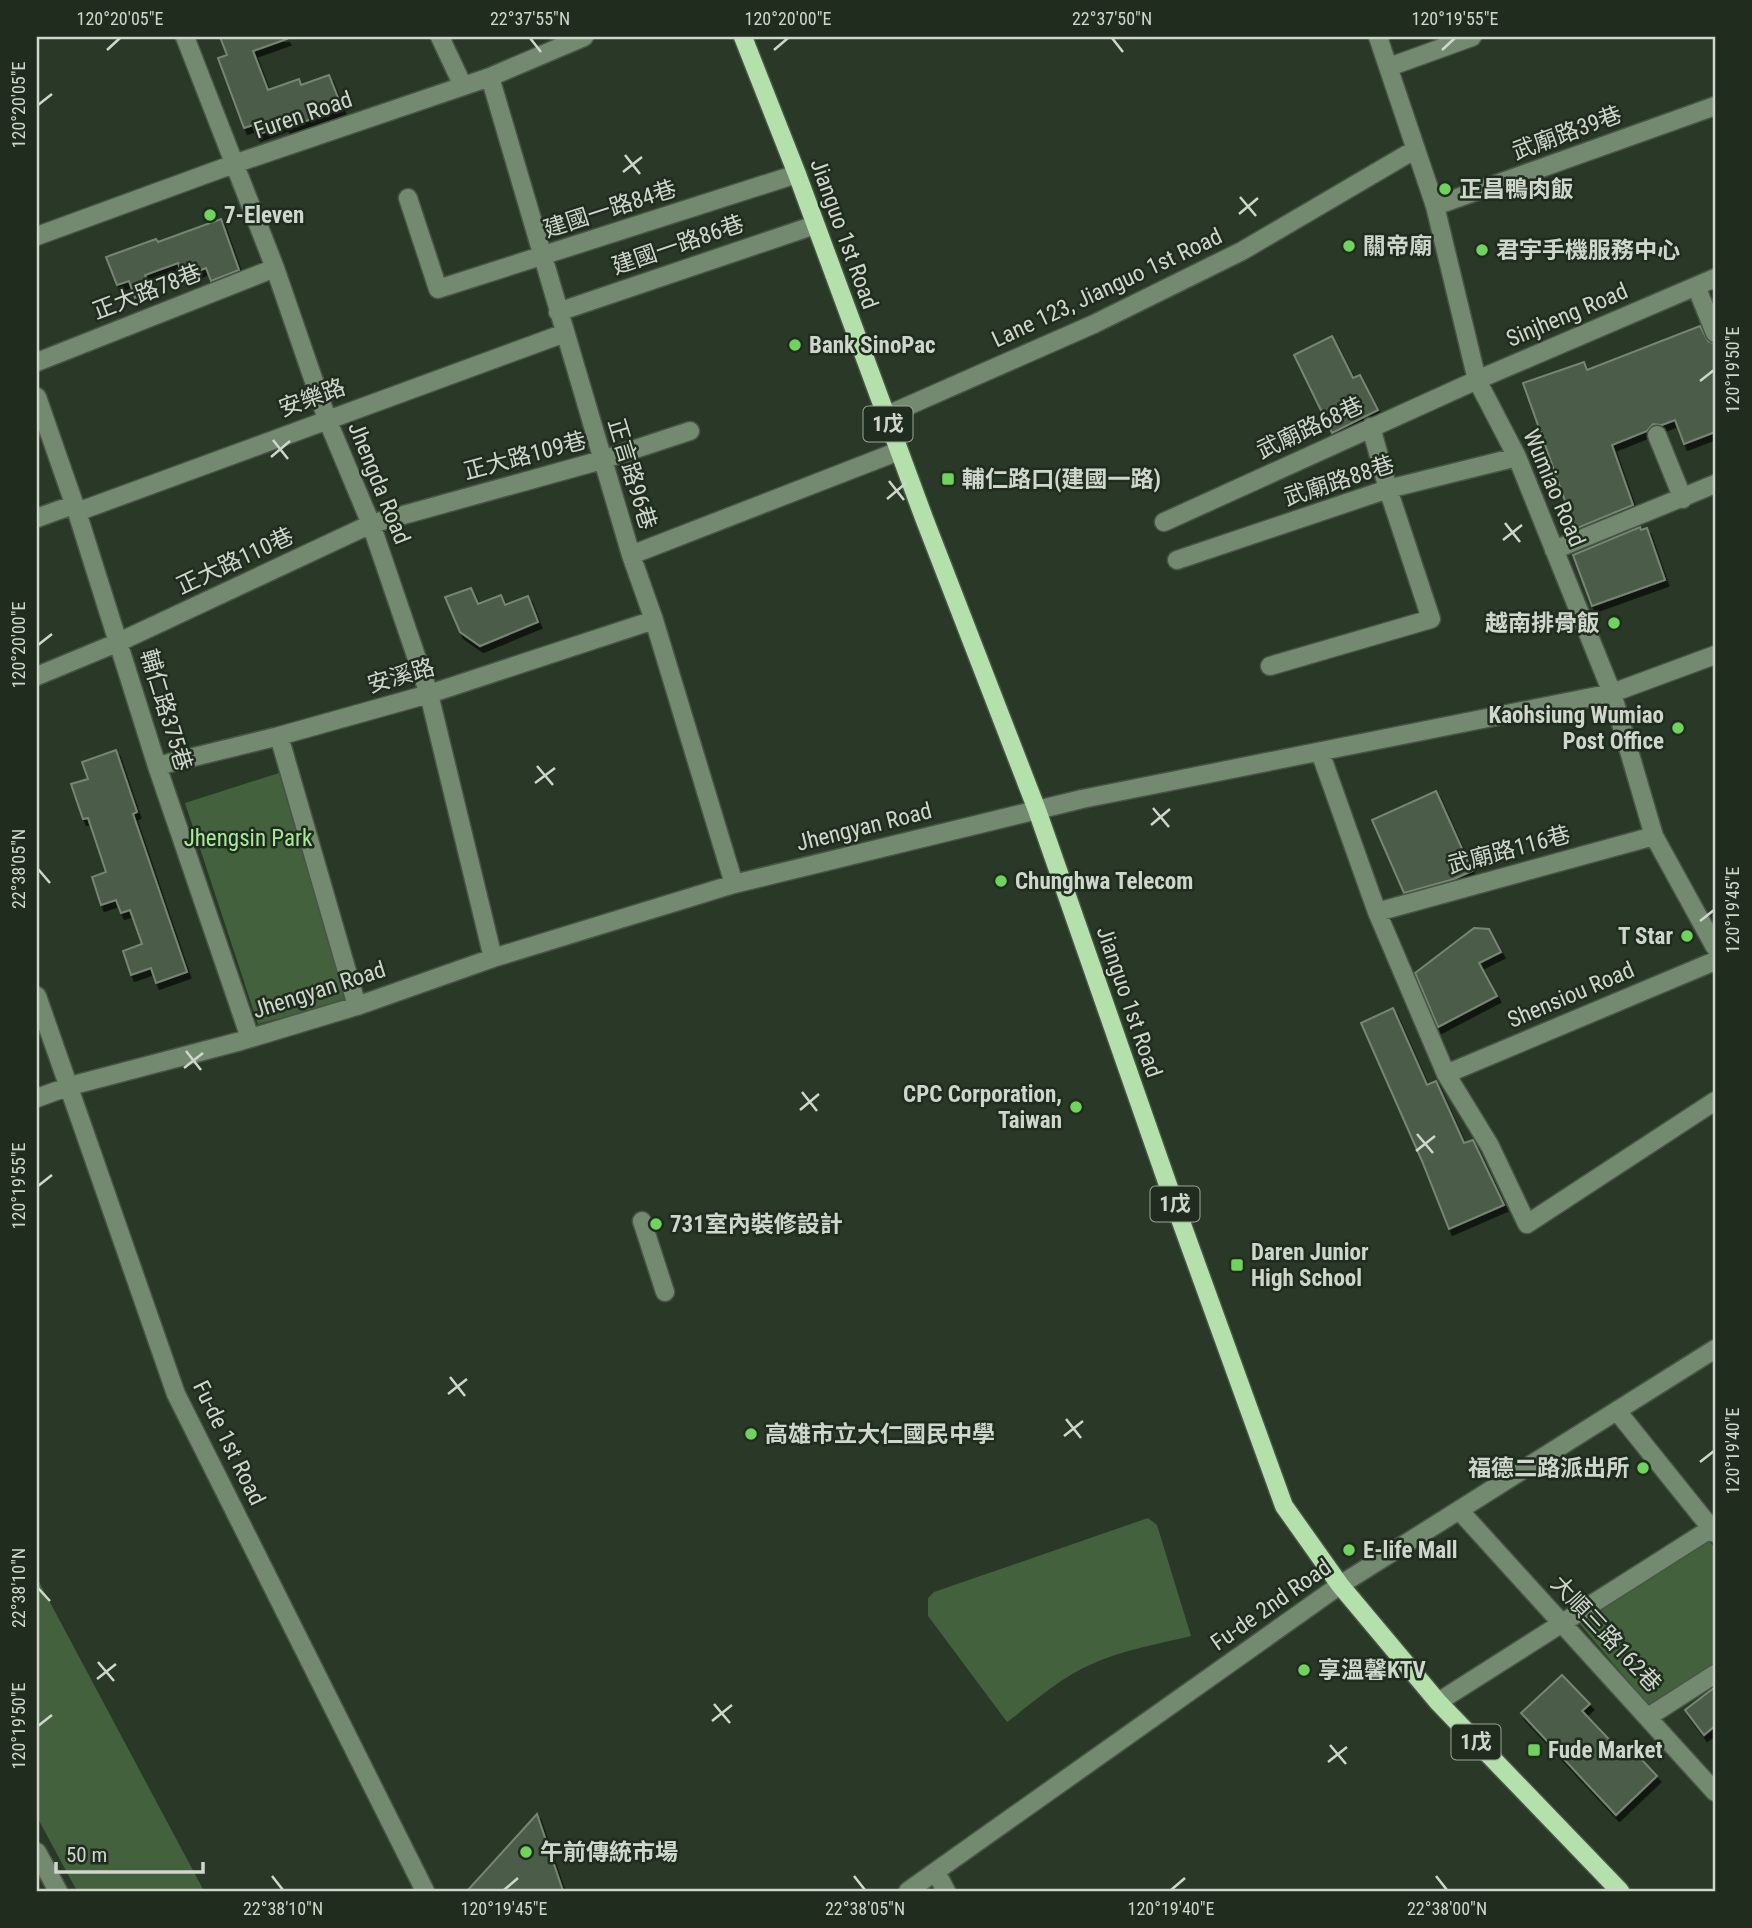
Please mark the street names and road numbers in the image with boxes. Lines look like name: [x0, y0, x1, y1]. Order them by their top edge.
street label: Furen Road: [250, 86, 356, 144]
street label: 武廟路39巷: [1508, 101, 1626, 165]
street label: Jianguo 1st Road: [804, 155, 884, 313]
street label: 建國一路84巷: [540, 175, 680, 243]
street label: 建國一路86巷: [608, 210, 748, 280]
street label: Lane 123, Jianguo 1st Road: [988, 223, 1226, 353]
street label: 正大路78巷: [89, 259, 205, 325]
street label: Sinjheng Road: [1502, 277, 1632, 353]
street label: 安樂路: [275, 374, 349, 422]
street label: 武廟路68巷: [1252, 392, 1368, 464]
road number: 1戊: [864, 406, 912, 442]
street label: 正言路96巷: [602, 415, 662, 533]
street label: Jhengda Road: [342, 418, 416, 548]
street label: Wumiao Road: [1517, 425, 1591, 551]
street label: 正大路109巷: [461, 427, 589, 485]
street label: 武廟路88巷: [1280, 450, 1398, 512]
street label: 正大路110巷: [172, 522, 298, 600]
street label: 輔仁路375巷: [135, 646, 197, 774]
street label: 安溪路: [364, 654, 438, 698]
street label: Jhengyan Road: [794, 797, 934, 857]
street label: 武廟路116巷: [1445, 821, 1573, 879]
street label: Jianguo 1st Road: [1091, 923, 1167, 1081]
street label: Jhengyan Road: [249, 956, 389, 1024]
street label: Shensiou Road: [1504, 956, 1638, 1034]
road number: 1戊: [1150, 1186, 1200, 1222]
street label: Fu-de 1st Road: [187, 1376, 271, 1510]
street label: Fu-de 2nd Road: [1206, 1554, 1336, 1656]
street label: 大順三路162巷: [1545, 1570, 1667, 1698]
road number: 1戊: [1452, 1724, 1500, 1760]

